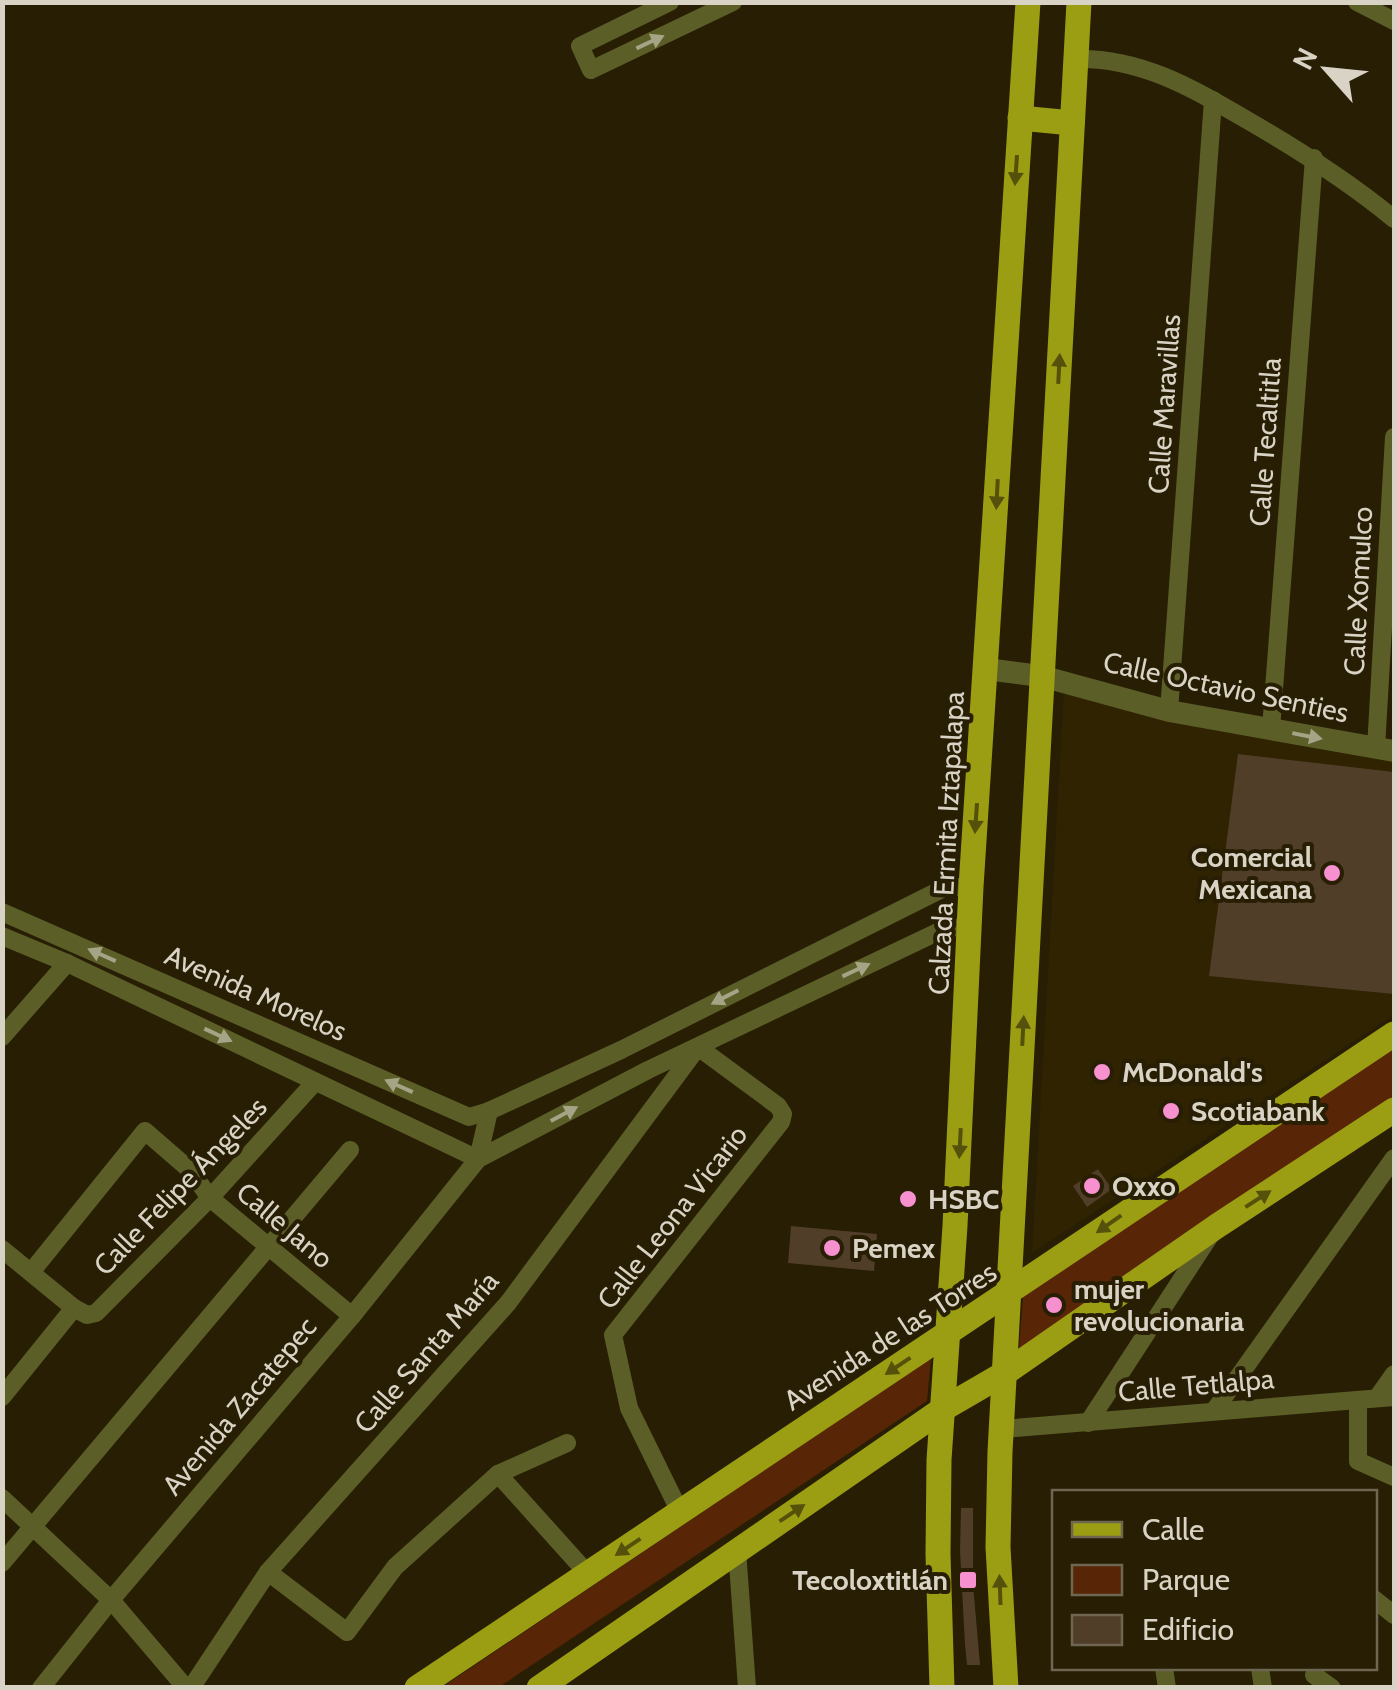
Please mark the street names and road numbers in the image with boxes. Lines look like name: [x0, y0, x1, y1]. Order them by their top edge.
street label: Calle Maravillas: [1141, 313, 1187, 495]
street label: Calle Tecaltitla: [1242, 356, 1288, 527]
street label: Calle Xomulco: [1337, 506, 1379, 676]
street label: Calle Octavio Senties: [1100, 644, 1352, 730]
street label: Calzada Ermita Iztapalapa: [921, 690, 971, 996]
street label: Avenida Morelos: [160, 938, 352, 1048]
street label: Calle Felipe Ángeles: [86, 1090, 274, 1282]
street label: Calle Leona Vicario: [590, 1118, 754, 1316]
street label: Calle Jano: [230, 1175, 340, 1275]
street label: Avenida de las Torres: [777, 1255, 1003, 1417]
street label: Calle Santa María: [347, 1264, 506, 1440]
street label: Avenida Zacatepec: [155, 1310, 323, 1502]
street label: Calle Tetlalpa: [1117, 1361, 1276, 1409]

